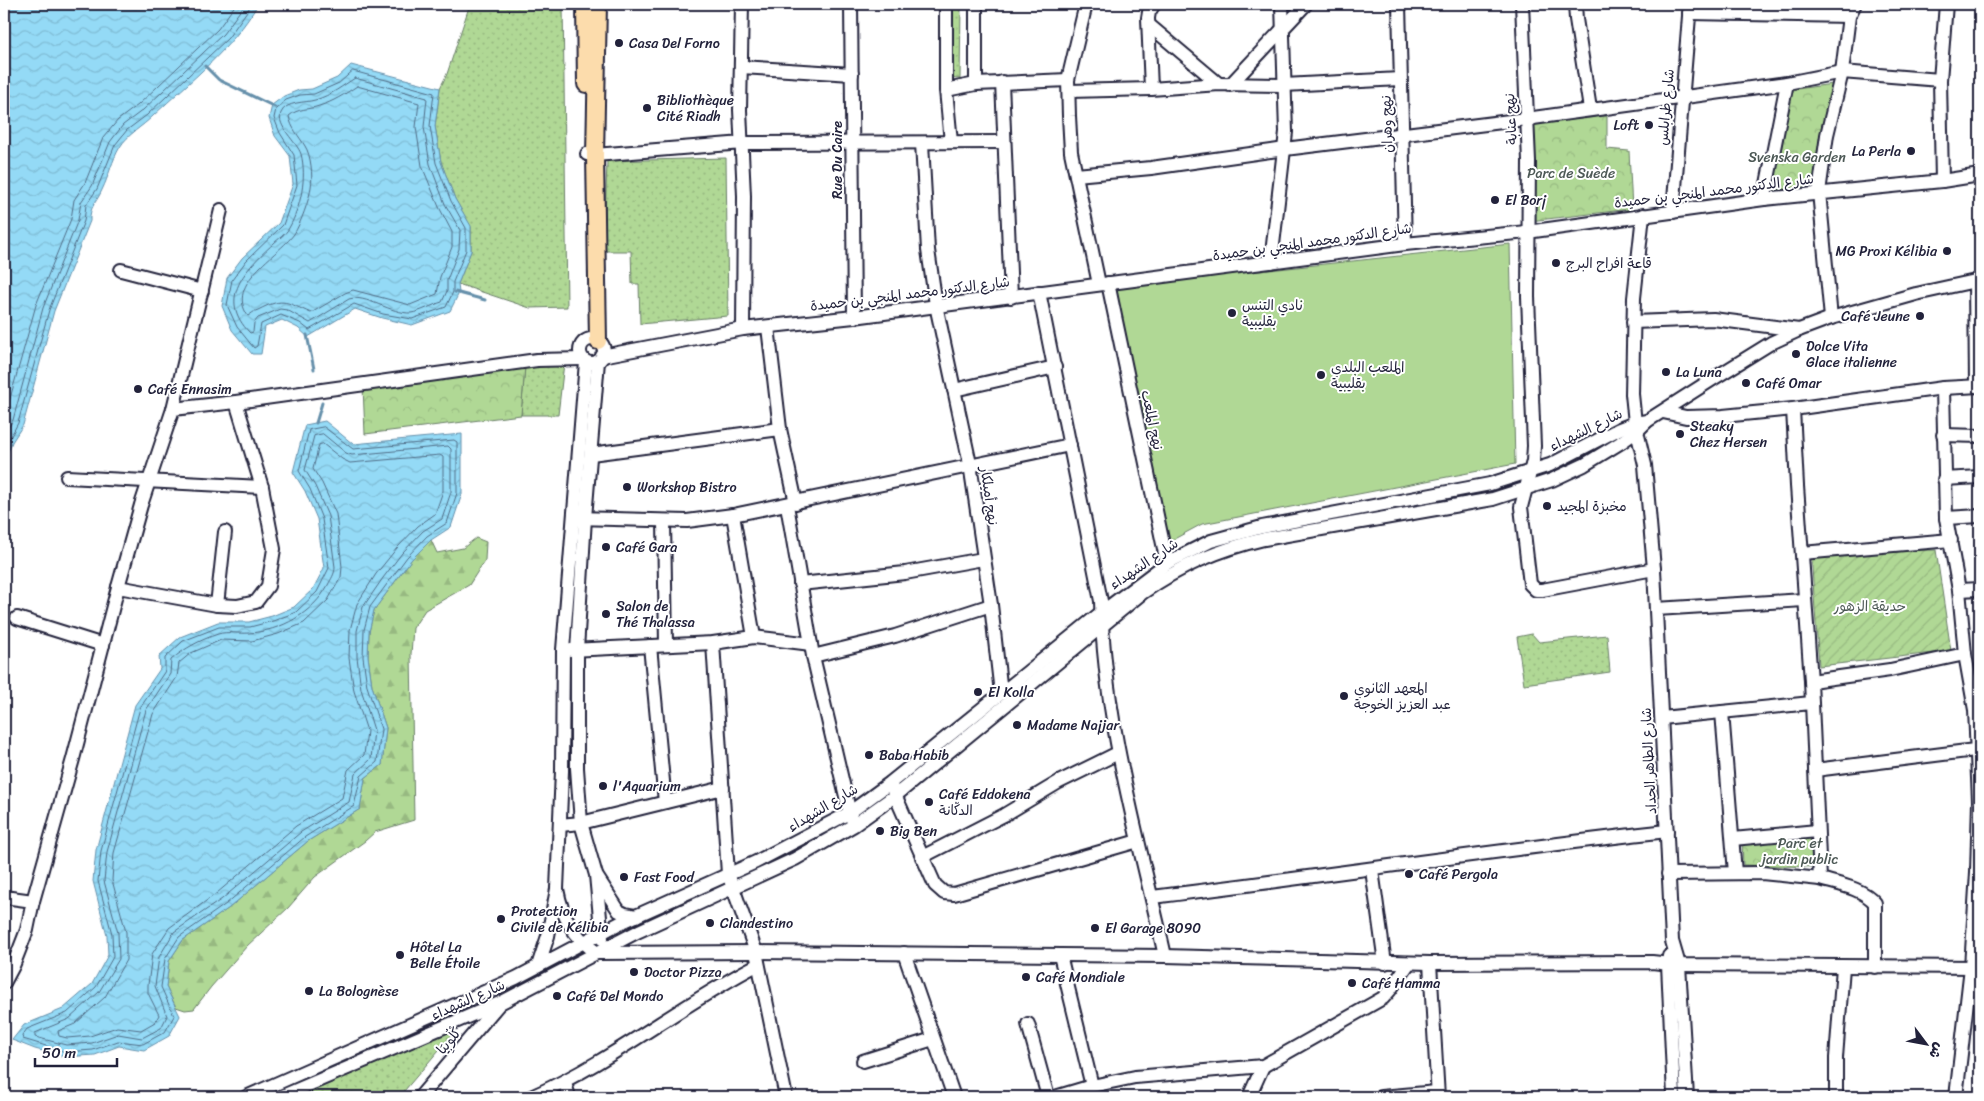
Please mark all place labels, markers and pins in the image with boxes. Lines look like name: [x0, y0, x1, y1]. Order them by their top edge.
place label: Casa Del Forno: [629, 31, 720, 56]
marker: Casa Del Forno: [613, 37, 625, 49]
place label: Bibliothèque Cité Riadh: [657, 88, 734, 129]
marker: Bibliothèque Cité Riadh: [641, 102, 653, 114]
place label: Loft: [1614, 113, 1639, 138]
marker: Loft: [1643, 119, 1655, 131]
place label: La Perla: [1852, 139, 1901, 164]
marker: La Perla: [1905, 145, 1917, 157]
place label: El Borj: [1505, 188, 1547, 213]
marker: El Borj: [1489, 194, 1501, 206]
place label: MG Proxi Kélibia: [1836, 239, 1938, 264]
marker: MG Proxi Kélibia: [1941, 245, 1953, 257]
place label: قاعة افراح البرج: [1566, 251, 1652, 276]
marker: قاعة افراح البرج: [1550, 257, 1562, 269]
place label: نادي التنس بقليبية: [1242, 293, 1303, 334]
place label: Café Jeune: [1841, 304, 1910, 329]
marker: نادي التنس بقليبية: [1226, 307, 1238, 319]
marker: Café Jeune: [1914, 310, 1926, 322]
place label: Dolce Vita Glace italienne: [1806, 334, 1897, 375]
marker: Dolce Vita Glace italienne: [1790, 348, 1802, 360]
place label: الملعب البلدي بقليبية: [1331, 355, 1405, 396]
place label: La Luna: [1676, 360, 1722, 385]
marker: La Luna: [1660, 366, 1672, 378]
marker: الملعب البلدي بقليبية: [1315, 369, 1327, 381]
place label: Café Omar: [1756, 371, 1823, 396]
place label: Café Ennasim: [148, 377, 232, 402]
marker: Café Omar: [1740, 377, 1752, 389]
marker: Café Ennasim: [132, 383, 144, 395]
place label: Steaky Chez Hersen: [1690, 414, 1768, 455]
marker: Steaky Chez Hersen: [1674, 428, 1686, 440]
place label: Workshop Bistro: [637, 475, 737, 500]
marker: Workshop Bistro: [621, 481, 633, 493]
place label: مخبزة المجيد: [1557, 494, 1627, 519]
marker: مخبزة المجيد: [1541, 500, 1553, 512]
place label: Café Gara: [616, 535, 677, 560]
marker: Café Gara: [600, 541, 612, 553]
place label: Salon de Thé Thalassa: [616, 594, 695, 635]
marker: Salon de Thé Thalassa: [600, 608, 612, 620]
place label: المعهد الثانوي عبد العزيز الخوجة: [1354, 676, 1451, 717]
place label: El Kolla: [988, 680, 1035, 705]
marker: El Kolla: [972, 686, 984, 698]
marker: المعهد الثانوي عبد العزيز الخوجة: [1338, 690, 1350, 702]
place label: Madame Najjar: [1027, 713, 1120, 738]
marker: Madame Najjar: [1011, 719, 1023, 731]
place label: Baba Habib: [879, 743, 949, 768]
marker: Baba Habib: [863, 749, 875, 761]
place label: l'Aquarium: [613, 774, 681, 799]
marker: l'Aquarium: [597, 780, 609, 792]
place label: Café Eddokena الدكّانة: [939, 782, 1031, 823]
marker: Café Eddokena الدكّانة: [923, 796, 935, 808]
place label: Big Ben: [890, 819, 938, 844]
marker: Big Ben: [874, 825, 886, 837]
place label: Café Pergola: [1419, 862, 1498, 887]
place label: Fast Food: [634, 865, 696, 890]
marker: Café Pergola: [1403, 868, 1415, 880]
marker: Fast Food: [618, 871, 630, 883]
place label: Protection Civile de Kélibia: [511, 899, 609, 940]
place label: Clandestino: [720, 911, 793, 936]
marker: Protection Civile de Kélibia: [495, 913, 507, 925]
place label: El Garage 8090: [1105, 916, 1201, 941]
marker: Clandestino: [704, 917, 716, 929]
marker: El Garage 8090: [1089, 922, 1101, 934]
place label: Hôtel La Belle Étoile: [410, 935, 480, 976]
marker: Hôtel La Belle Étoile: [394, 949, 406, 961]
place label: Doctor Pizza: [644, 960, 722, 985]
place label: Café Mondiale: [1036, 965, 1125, 990]
marker: Doctor Pizza: [628, 966, 640, 978]
marker: Café Mondiale: [1020, 971, 1032, 983]
place label: Café Hamma: [1362, 971, 1440, 996]
marker: Café Hamma: [1346, 977, 1358, 989]
place label: La Bolognèse: [319, 979, 399, 1004]
place label: Café Del Mondo: [567, 984, 663, 1009]
marker: La Bolognèse: [303, 985, 315, 997]
marker: Café Del Mondo: [551, 990, 563, 1002]

